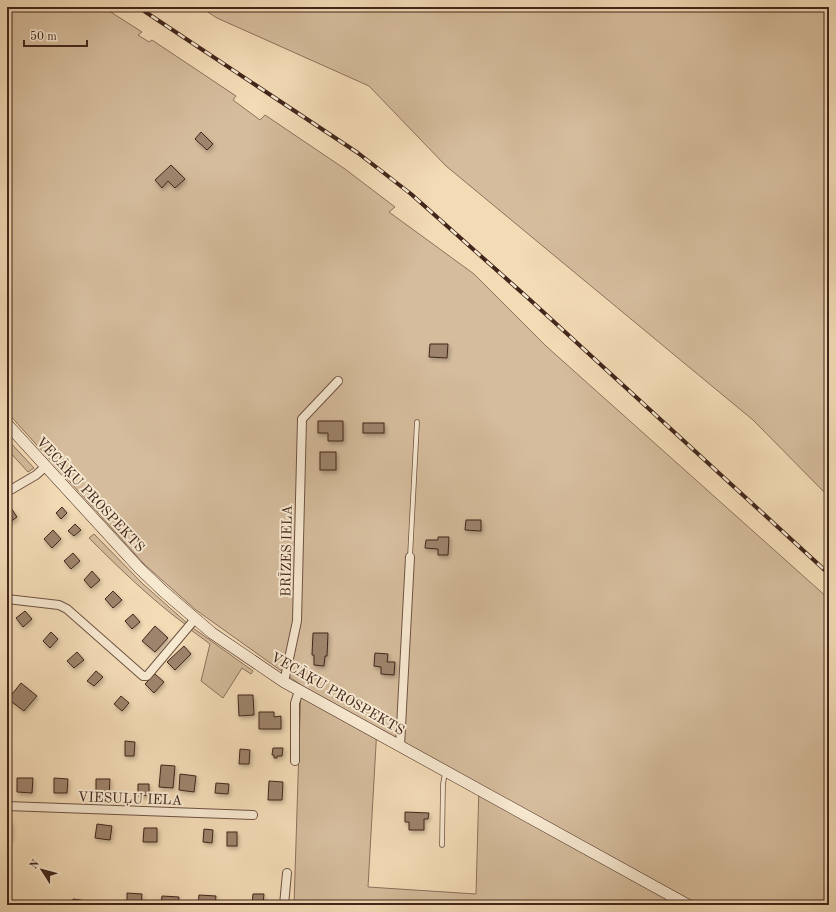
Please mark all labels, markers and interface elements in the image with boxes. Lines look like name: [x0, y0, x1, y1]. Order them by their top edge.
scale bar: [24, 22, 87, 48]
text: 50 m: [30, 30, 57, 43]
street label: VECĀĶU PROSPEKTS: [33, 433, 149, 556]
street label: BRĪZES IELA: [277, 505, 295, 597]
street label: VECĀĶU PROSPEKTS: [268, 648, 408, 739]
street label: VIESUĻU IELA: [77, 790, 183, 809]
north arrow: [22, 850, 62, 890]
text: N: [28, 858, 42, 872]

